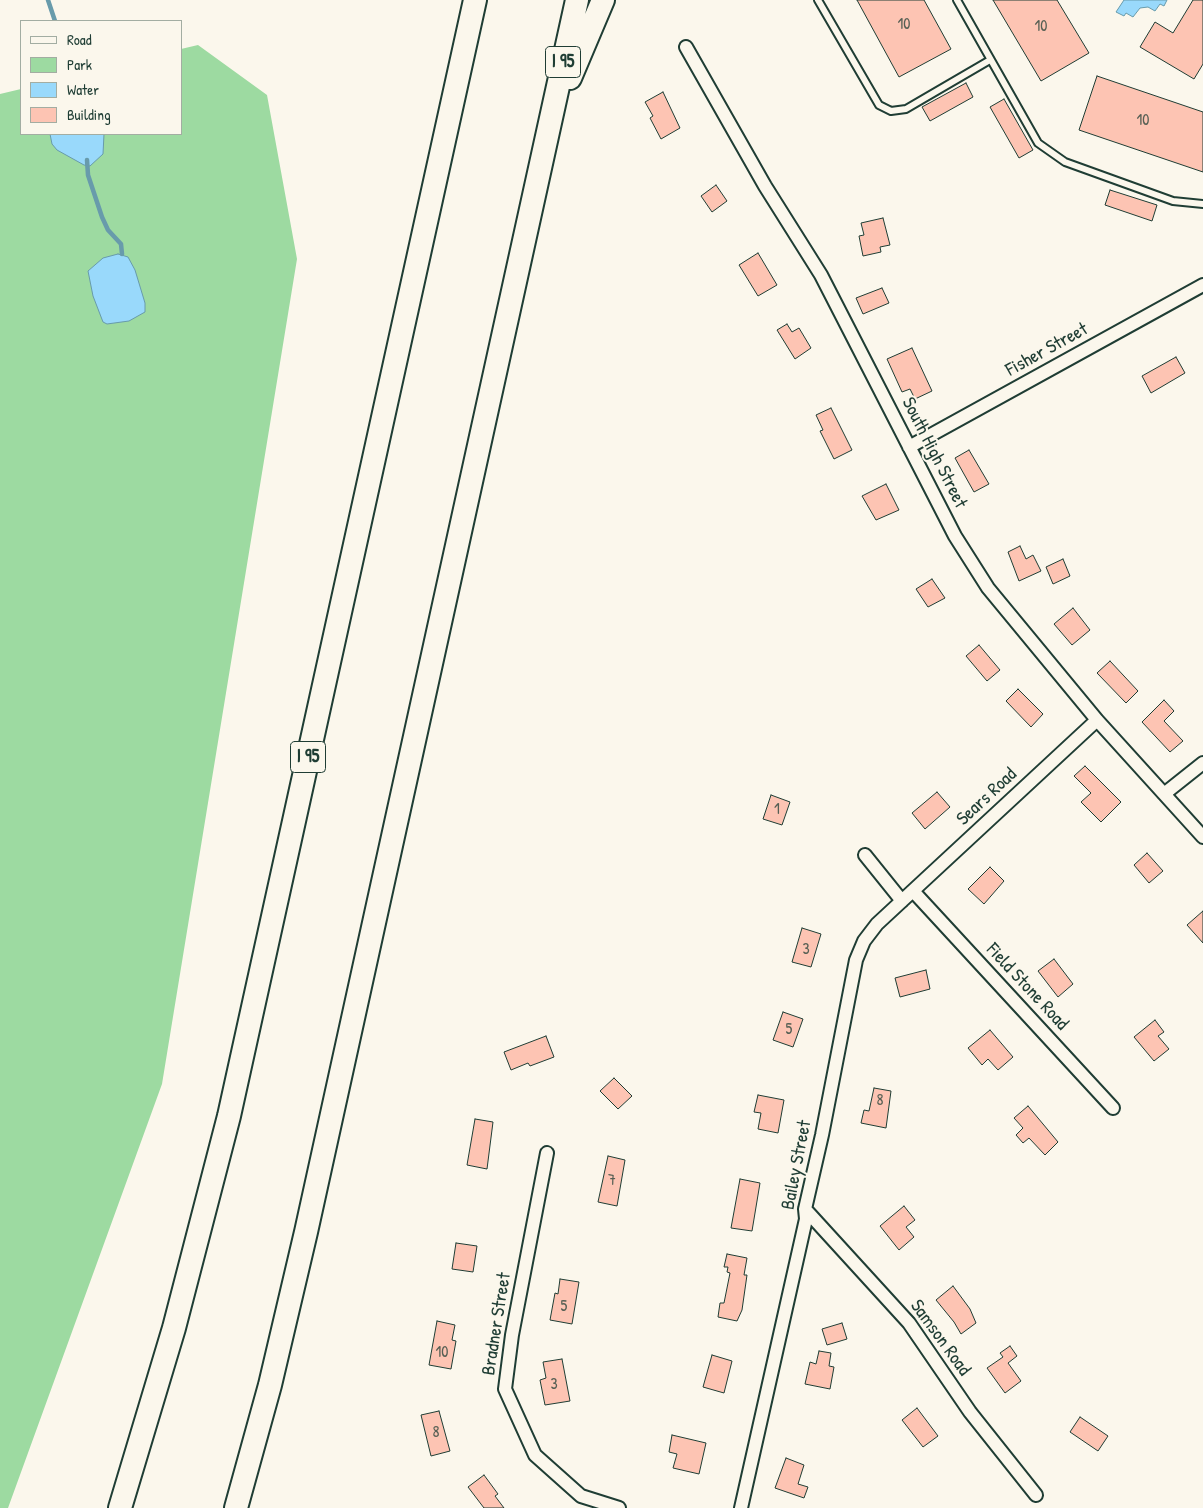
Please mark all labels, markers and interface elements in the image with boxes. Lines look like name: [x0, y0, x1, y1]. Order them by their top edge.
house number: 10: [898, 15, 910, 35]
house number: 10: [1035, 17, 1047, 37]
legend: [20, 20, 182, 135]
text: Road: [67, 29, 92, 50]
road number: I 95: [546, 46, 580, 78]
text: Park: [67, 54, 92, 75]
text: Water: [67, 79, 99, 100]
text: Building: [67, 104, 111, 125]
house number: 10: [1137, 111, 1149, 131]
street label: Fisher Street: [1002, 318, 1092, 382]
street label: South High Street: [896, 394, 972, 512]
road number: I 95: [290, 742, 326, 772]
street label: Sears Road: [952, 763, 1022, 831]
house number: 1: [774, 800, 780, 820]
street label: Field Stone Road: [981, 939, 1073, 1035]
house number: 3: [802, 940, 810, 960]
house number: 5: [786, 1020, 792, 1040]
house number: 8: [877, 1091, 883, 1111]
street label: Bailey Street: [777, 1118, 817, 1212]
house number: 7: [608, 1171, 616, 1191]
street label: Bradner Street: [478, 1271, 516, 1377]
street label: Samson Road: [905, 1296, 975, 1380]
house number: 5: [561, 1297, 567, 1317]
house number: 10: [436, 1343, 448, 1363]
house number: 3: [550, 1375, 558, 1395]
house number: 8: [433, 1423, 439, 1443]

